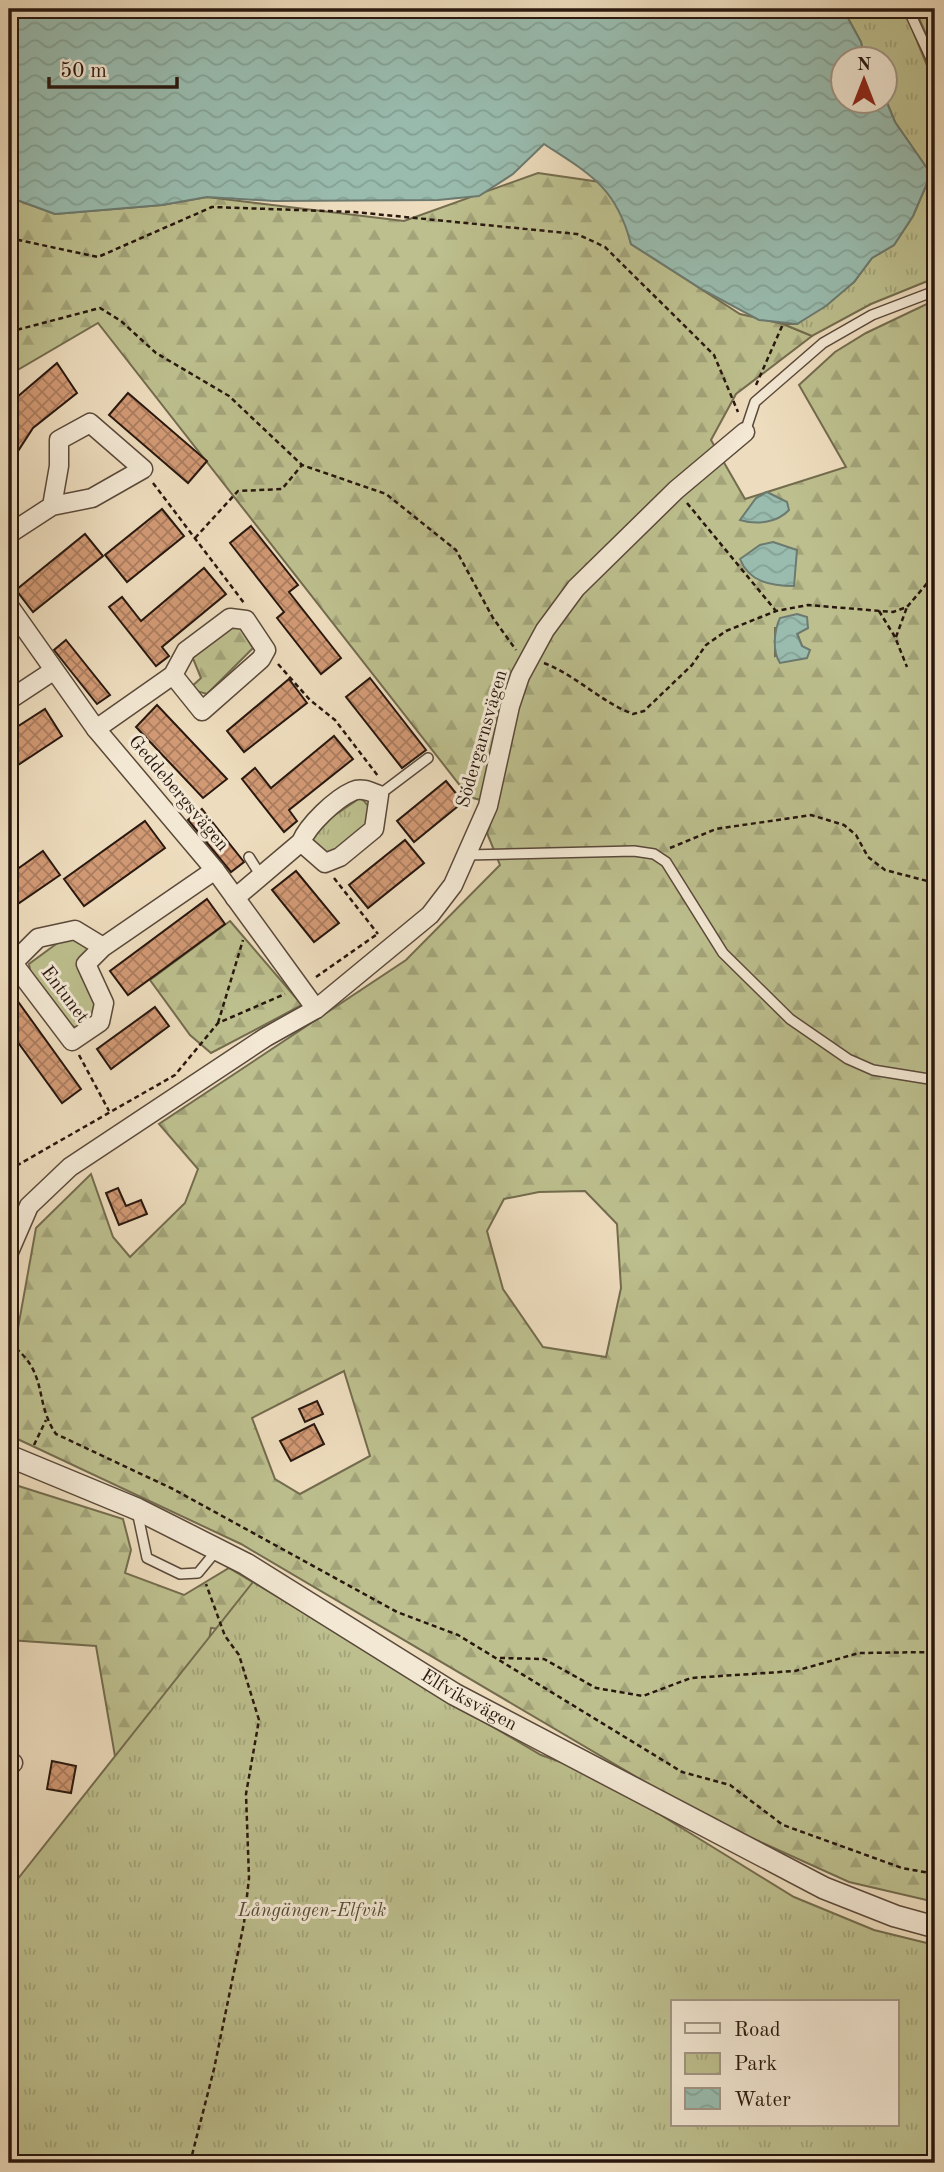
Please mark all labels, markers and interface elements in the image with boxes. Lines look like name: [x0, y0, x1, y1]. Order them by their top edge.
scale bar: [49, 46, 177, 90]
north arrow: [828, 46, 898, 116]
text: N: [857, 56, 872, 75]
text: 50 m: [60, 61, 107, 82]
street label: Södergarnsvägen: [454, 668, 512, 810]
street label: Geddebergsvägen: [124, 733, 232, 855]
street label: Entunet: [37, 963, 91, 1027]
street label: Elfviksvägen: [417, 1666, 520, 1735]
park label: Långängen-Elfvik: [237, 1902, 386, 1921]
legend: [671, 2000, 898, 2126]
text: Road: [734, 2020, 781, 2041]
text: Park: [734, 2054, 777, 2075]
text: Water: [734, 2090, 791, 2111]

